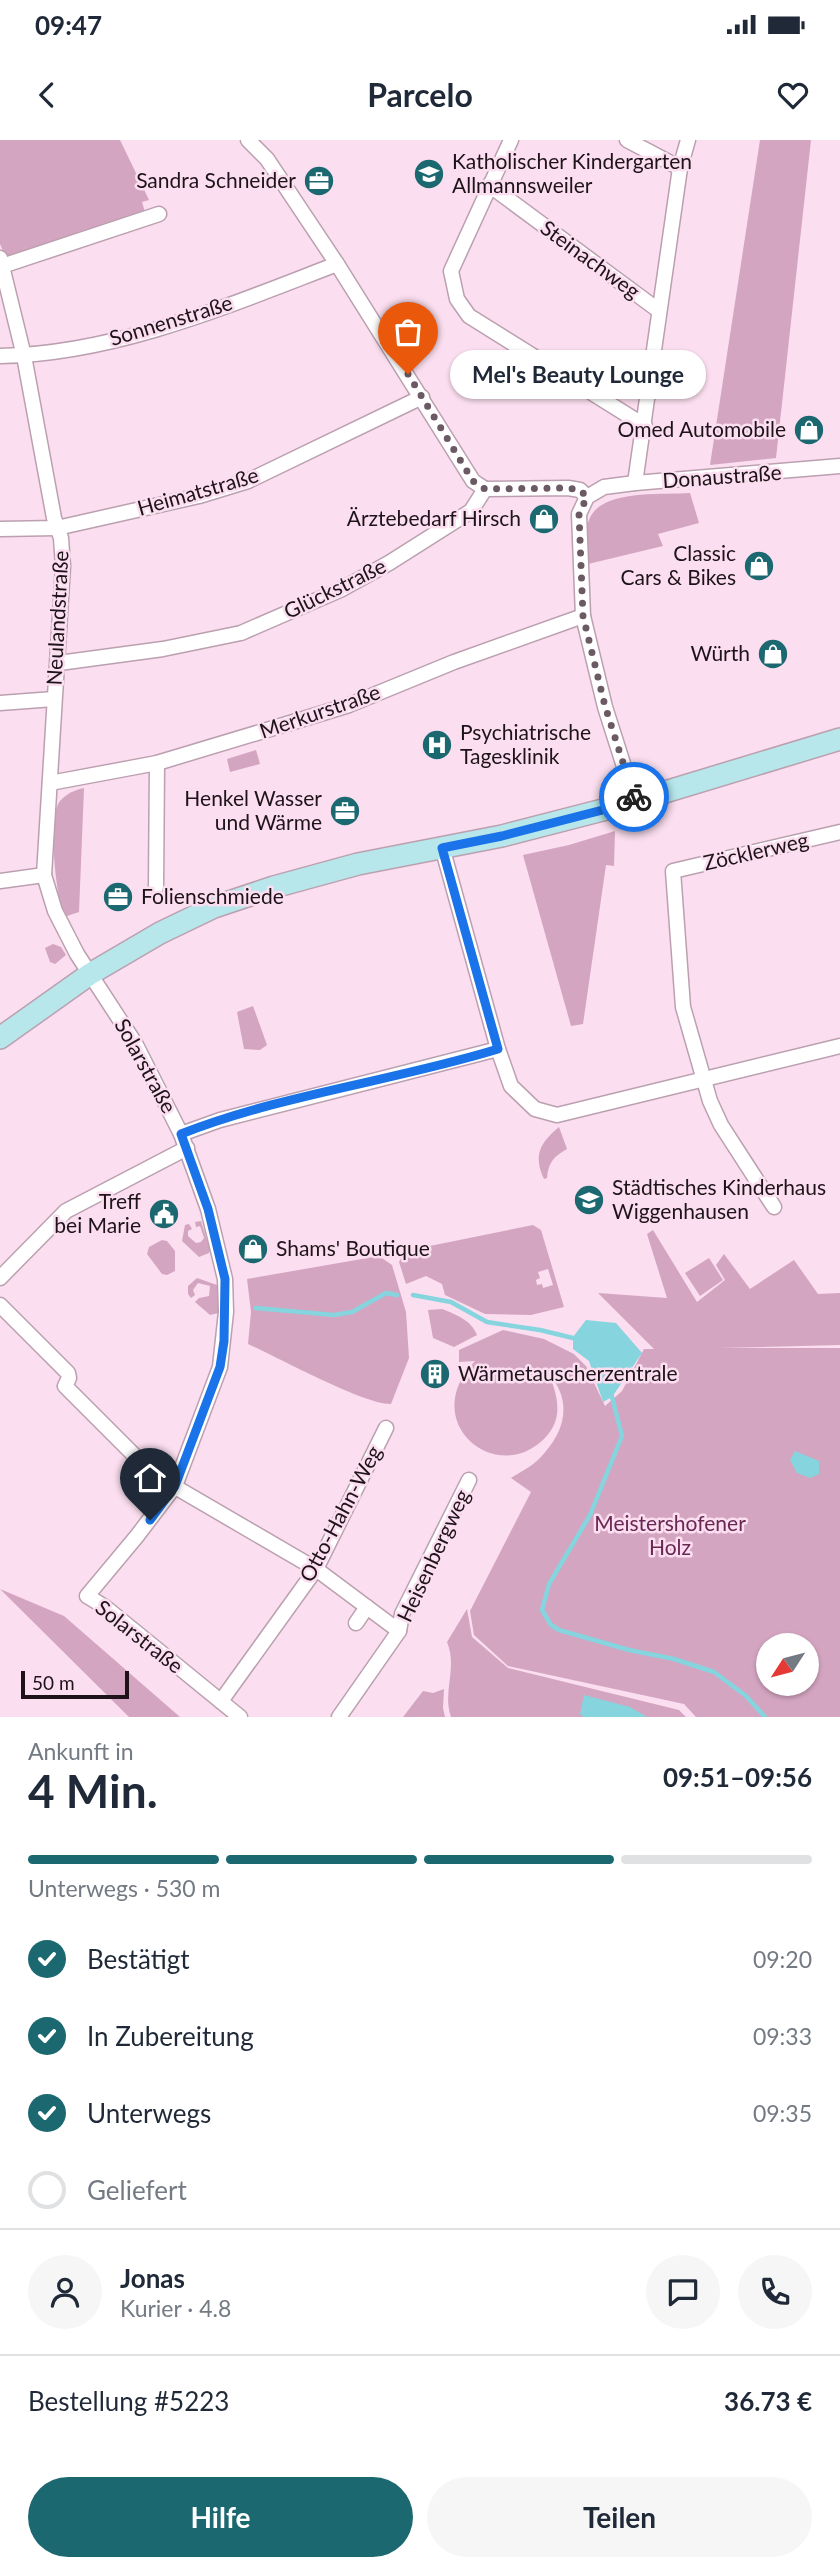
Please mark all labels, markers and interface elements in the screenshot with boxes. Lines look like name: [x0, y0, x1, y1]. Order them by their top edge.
text: 09:47: [35, 9, 102, 41]
text: Parcelo: [367, 75, 473, 114]
icon: back: [28, 76, 66, 114]
icon: heart: [774, 76, 812, 114]
place label: Katholischer Kindergarten Allmannsweiler: [452, 148, 692, 197]
school or university icon: Katholischer Kindergarten Allmannsweiler: [412, 157, 446, 191]
office icon: Sandra Schneider: [302, 164, 336, 198]
place label: Sandra Schneider: [136, 167, 296, 192]
street label: Steinachweg: [536, 214, 646, 303]
street label: Sonnenstraße: [106, 289, 235, 350]
pin: [378, 302, 438, 374]
icon: bag: [389, 313, 427, 351]
callout: Mel's Beauty Lounge: [450, 350, 706, 398]
text: Mel's Beauty Lounge: [472, 360, 684, 388]
shop icon: Omed Automobile: [792, 413, 826, 447]
place label: Omed Automobile: [618, 416, 786, 441]
street label: Donaustraße: [661, 459, 782, 492]
street label: Heimatstraße: [134, 461, 261, 520]
shop icon: Ärztebedarf Hirsch: [527, 502, 561, 536]
place label: Ärztebedarf Hirsch: [347, 505, 521, 530]
place label: Classic Cars & Bikes: [621, 540, 736, 589]
shop icon: Classic Cars & Bikes: [742, 549, 776, 583]
street label: Neulandstraße: [40, 550, 73, 686]
street label: Glückstraße: [279, 552, 389, 623]
shop icon: Würth: [756, 637, 790, 671]
place label: Würth: [690, 640, 750, 665]
street label: Merkurstraße: [256, 678, 383, 743]
place label: Psychiatrische Tagesklinik: [460, 719, 591, 768]
hospital icon: Psychiatrische Tagesklinik: [420, 728, 454, 762]
courier: [599, 762, 669, 832]
icon: bike: [615, 778, 653, 816]
place label: Henkel Wasser und Wärme: [184, 785, 322, 834]
office icon: Henkel Wasser und Wärme: [328, 794, 362, 828]
street label: Zöcklerweg: [701, 826, 811, 875]
office icon: Folienschmiede: [101, 880, 135, 914]
place label: Folienschmiede: [141, 883, 284, 908]
street label: Solarstraße: [110, 1014, 182, 1117]
place label: Städtisches Kinderhaus Wiggenhausen: [612, 1174, 826, 1223]
school or university icon: Städtisches Kinderhaus Wiggenhausen: [572, 1183, 606, 1217]
place label: Treff bei Marie: [54, 1188, 141, 1237]
public building icon: Treff bei Marie: [147, 1197, 181, 1231]
shop icon: Shams' Boutique: [236, 1232, 270, 1266]
place label: Shams' Boutique: [276, 1235, 430, 1260]
building icon: Wärmetauscherzentrale: [418, 1357, 452, 1391]
place label: Wärmetauscherzentrale: [458, 1360, 678, 1385]
street label: Otto-Hahn-Weg: [293, 1441, 386, 1586]
pin: [120, 1448, 180, 1520]
icon: home: [131, 1459, 169, 1497]
street label: Heisenbergweg: [391, 1485, 474, 1626]
park label: Meistershofener Holz: [594, 1510, 746, 1559]
street label: Solarstraße: [91, 1594, 189, 1678]
north arrow: [756, 1633, 819, 1696]
map controls: [756, 1633, 819, 1696]
scale bar: [21, 1668, 130, 1700]
text: 50 m: [32, 1671, 75, 1694]
text: Ankunft in: [28, 1737, 134, 1765]
text: 09:51–09:56: [663, 1761, 812, 1793]
text: 4 Min.: [28, 1763, 158, 1818]
text: Unterwegs · 530 m: [28, 1874, 221, 1902]
icon: check: [28, 1940, 66, 1978]
text: Bestätigt: [87, 1943, 190, 1975]
text: 09:20: [753, 1945, 812, 1973]
icon: check: [28, 2017, 66, 2055]
text: In Zubereitung: [87, 2020, 254, 2052]
text: 09:33: [753, 2022, 812, 2050]
icon: check: [28, 2094, 66, 2132]
text: Unterwegs: [87, 2097, 211, 2129]
text: 09:35: [753, 2099, 812, 2127]
text: Geliefert: [87, 2174, 187, 2206]
button: person: [28, 2255, 102, 2329]
button: chat: [646, 2255, 720, 2329]
button: phone: [738, 2255, 812, 2329]
text: Jonas: [120, 2262, 185, 2294]
text: Kurier · 4.8: [120, 2294, 231, 2322]
text: Bestellung #5223: [28, 2385, 229, 2417]
text: 36.73 €: [724, 2385, 812, 2417]
button: Hilfe: [28, 2477, 413, 2557]
button: Teilen: [427, 2477, 812, 2557]

